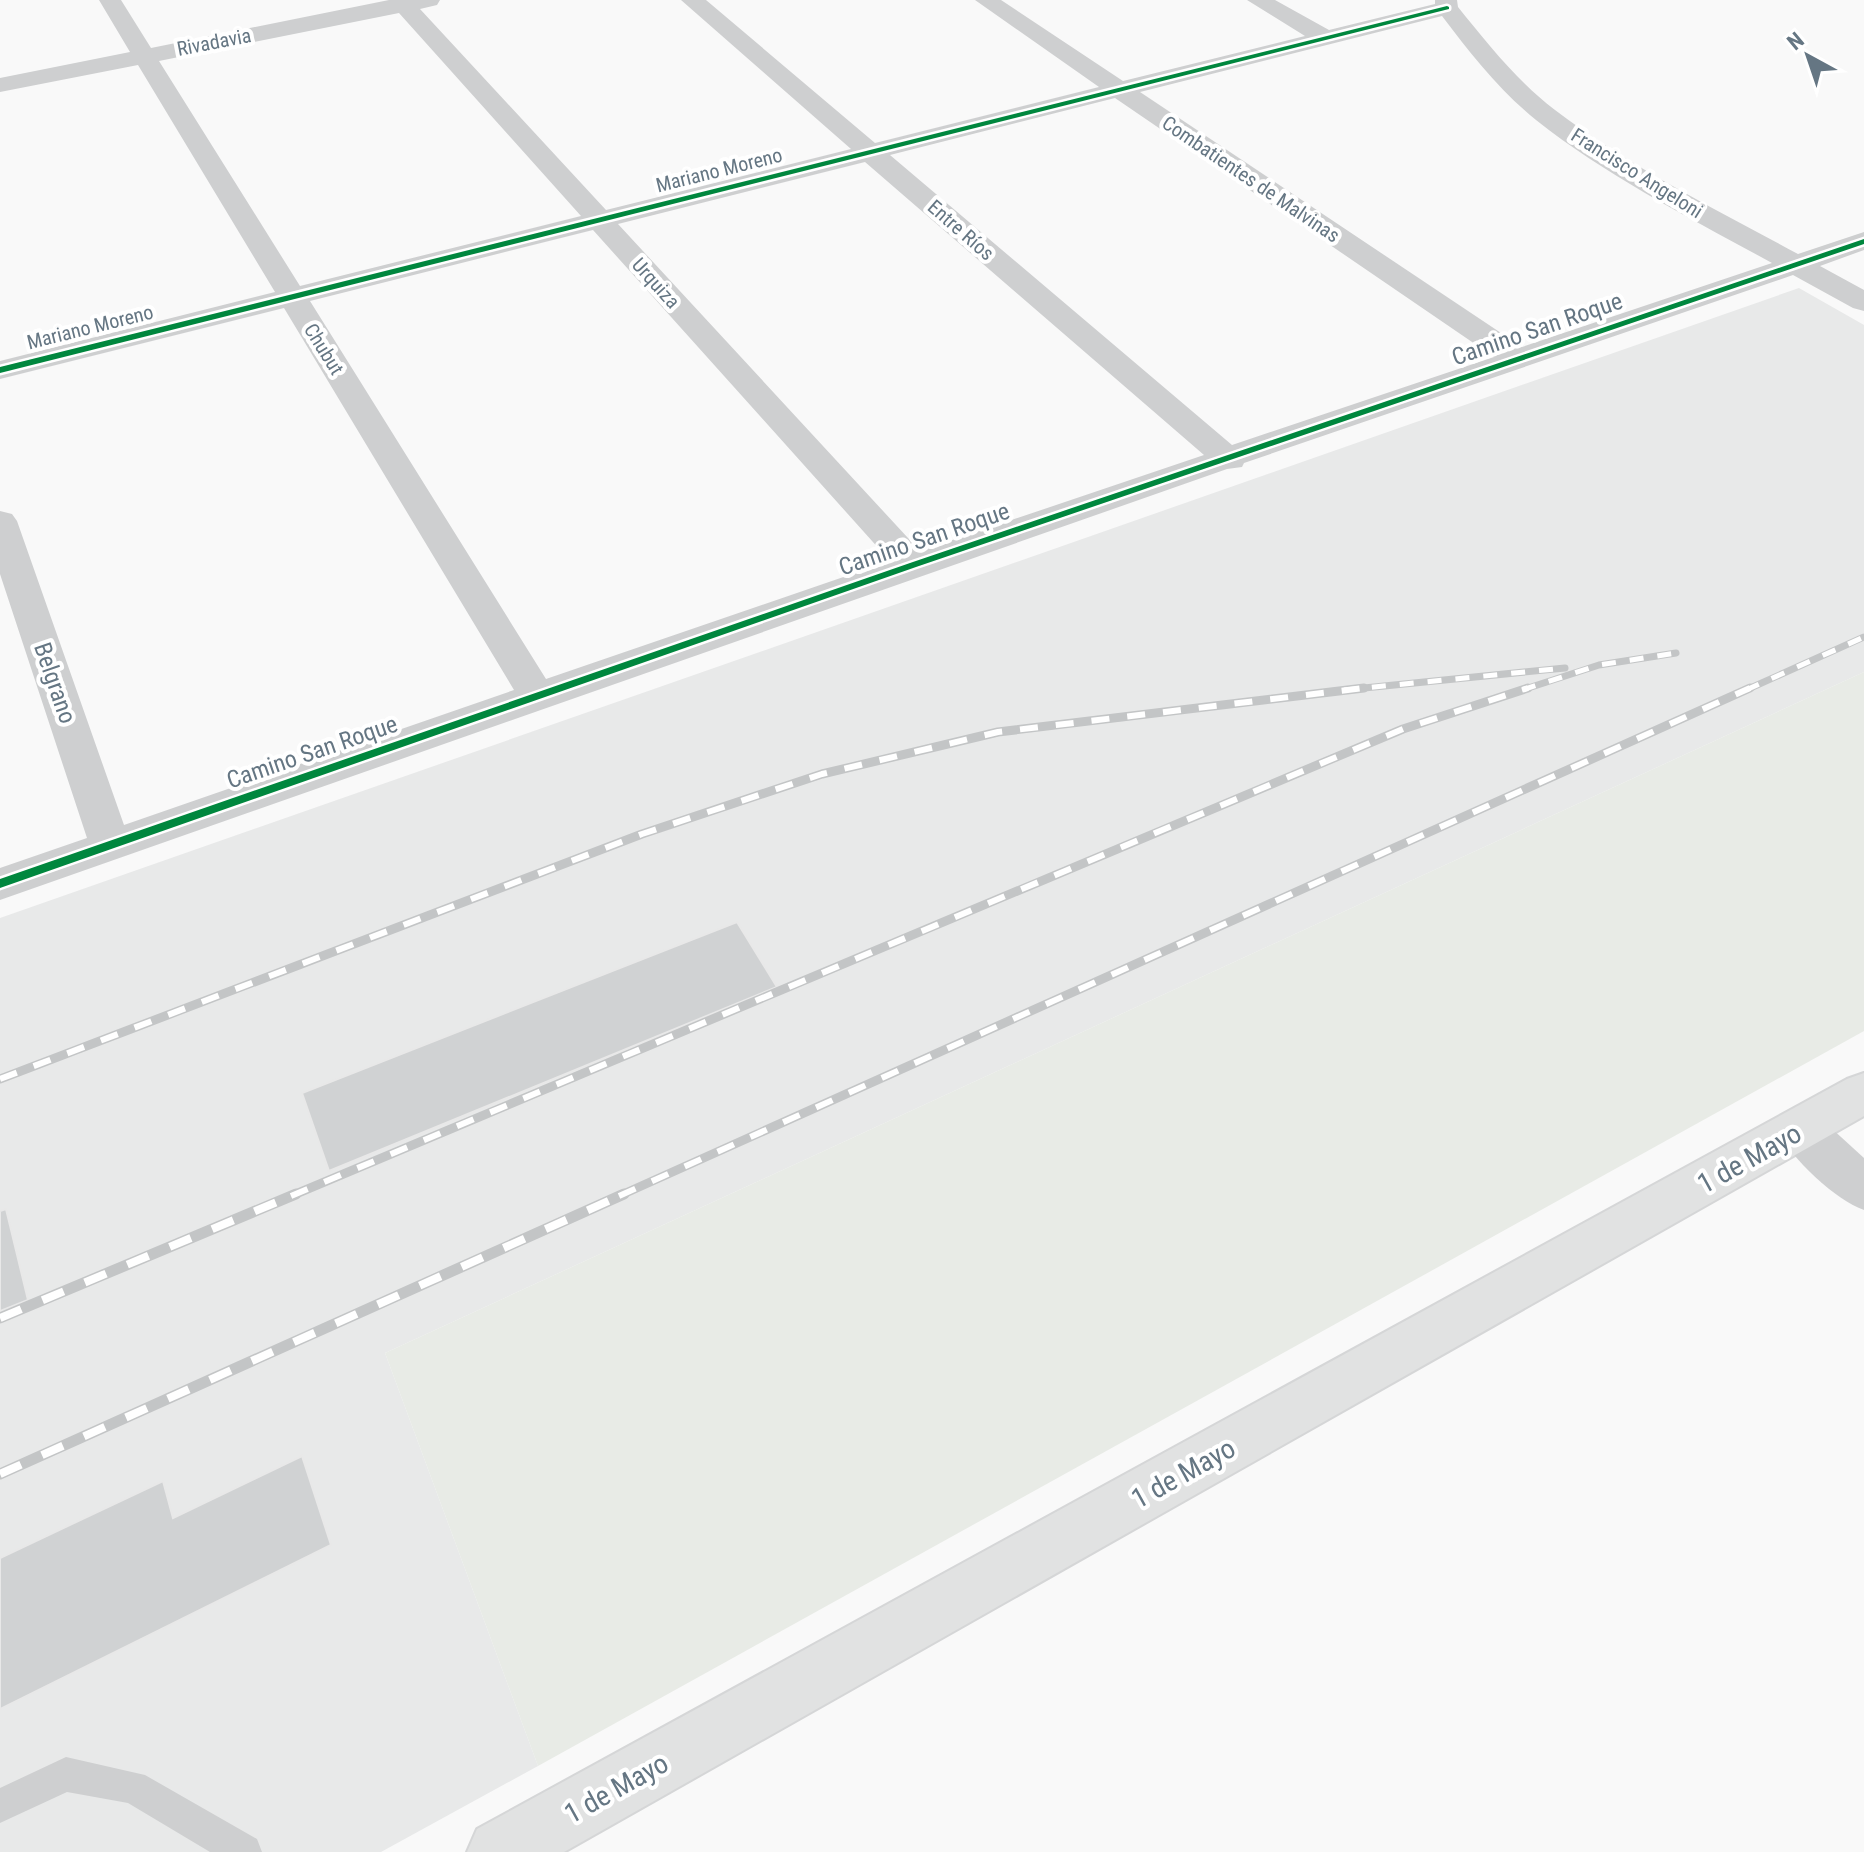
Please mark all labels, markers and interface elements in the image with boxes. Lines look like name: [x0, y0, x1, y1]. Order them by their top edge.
north arrow: [1768, 16, 1848, 96]
street label: Rivadavia: [175, 23, 253, 61]
text: N: [1782, 27, 1809, 55]
street label: Combatientes de Malvinas: [1158, 111, 1344, 247]
street label: Francisco Angeloni: [1567, 123, 1707, 223]
street label: Mariano Moreno: [653, 143, 785, 197]
street label: Entre Ríos: [923, 195, 999, 265]
street label: Urquiza: [627, 253, 685, 313]
street label: Camino San Roque: [1448, 287, 1626, 371]
street label: Mariano Moreno: [24, 300, 156, 354]
street label: Chubut: [299, 319, 349, 379]
street label: Camino San Roque: [835, 497, 1013, 581]
street label: Belgrano: [28, 639, 82, 727]
street label: Camino San Roque: [223, 710, 401, 794]
street label: 1 de Mayo: [1692, 1116, 1807, 1200]
street label: 1 de Mayo: [1126, 1431, 1241, 1515]
street label: 1 de Mayo: [559, 1746, 674, 1830]

